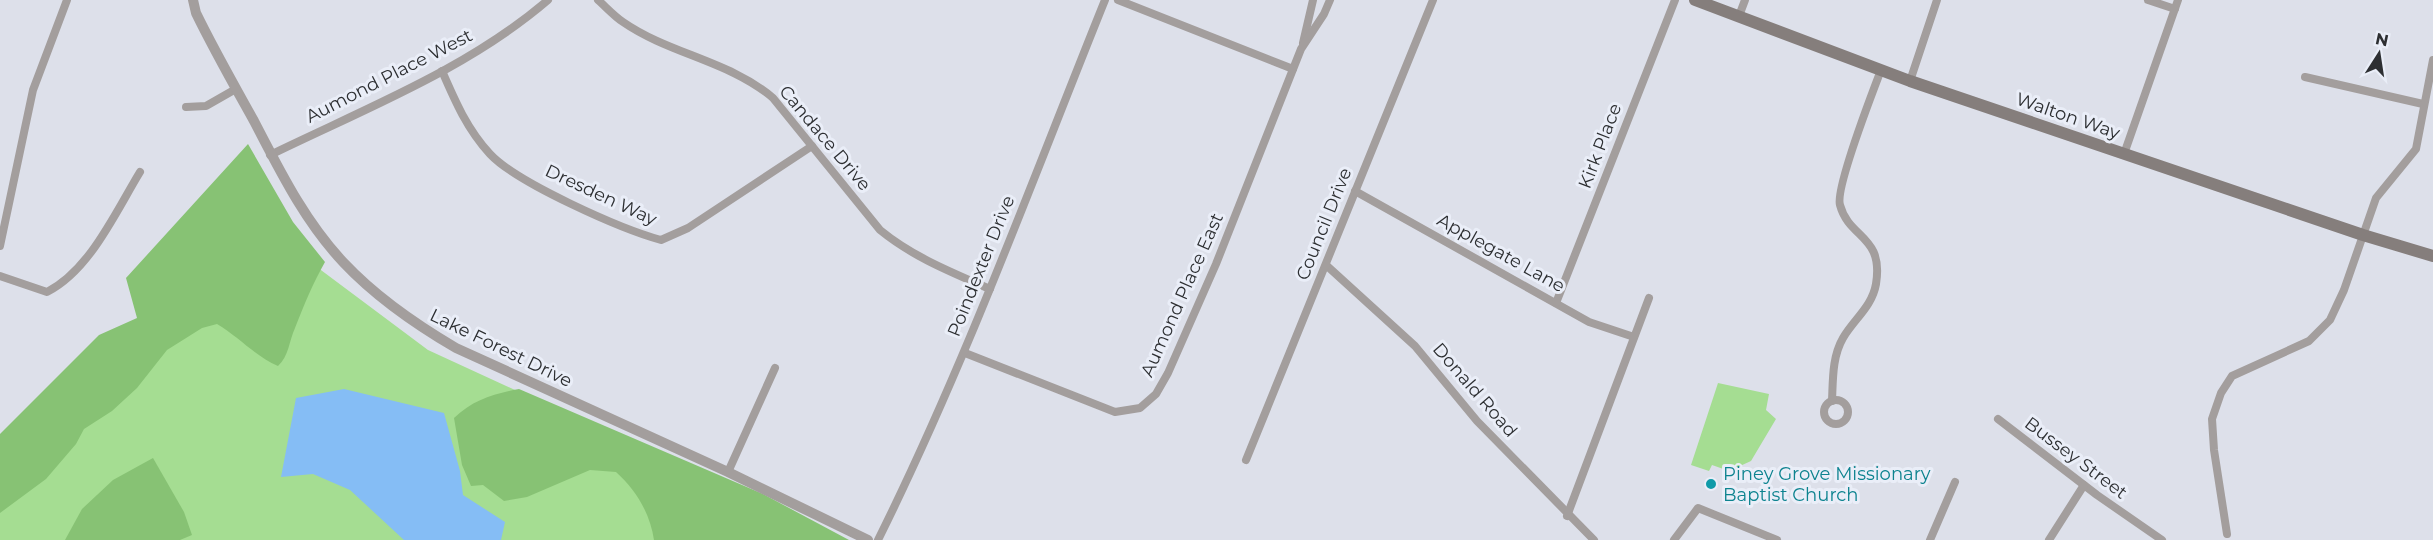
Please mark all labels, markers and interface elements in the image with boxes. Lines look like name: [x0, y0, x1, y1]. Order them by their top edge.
street label: Aumond Place West: [302, 24, 476, 128]
north arrow: [2349, 24, 2409, 84]
text: N: [2374, 29, 2390, 50]
street label: Candace Drive: [774, 81, 876, 195]
street label: Walton Way: [2013, 88, 2123, 144]
street label: Kirk Place: [1574, 100, 1626, 192]
street label: Dresden Way: [542, 160, 660, 231]
street label: Council Drive: [1291, 164, 1357, 283]
street label: Poindexter Drive: [943, 192, 1019, 340]
street label: Applegate Lane: [1433, 209, 1569, 297]
street label: Aumond Place East: [1136, 210, 1228, 380]
street label: Lake Forest Drive: [426, 304, 576, 392]
street label: Donald Road: [1428, 338, 1522, 442]
street label: Bussey Street: [2020, 412, 2132, 504]
place label: Piney Grove Missionary Baptist Church: [1723, 463, 1931, 506]
marker: Piney Grove Missionary Baptist Church: [1704, 477, 1718, 491]

